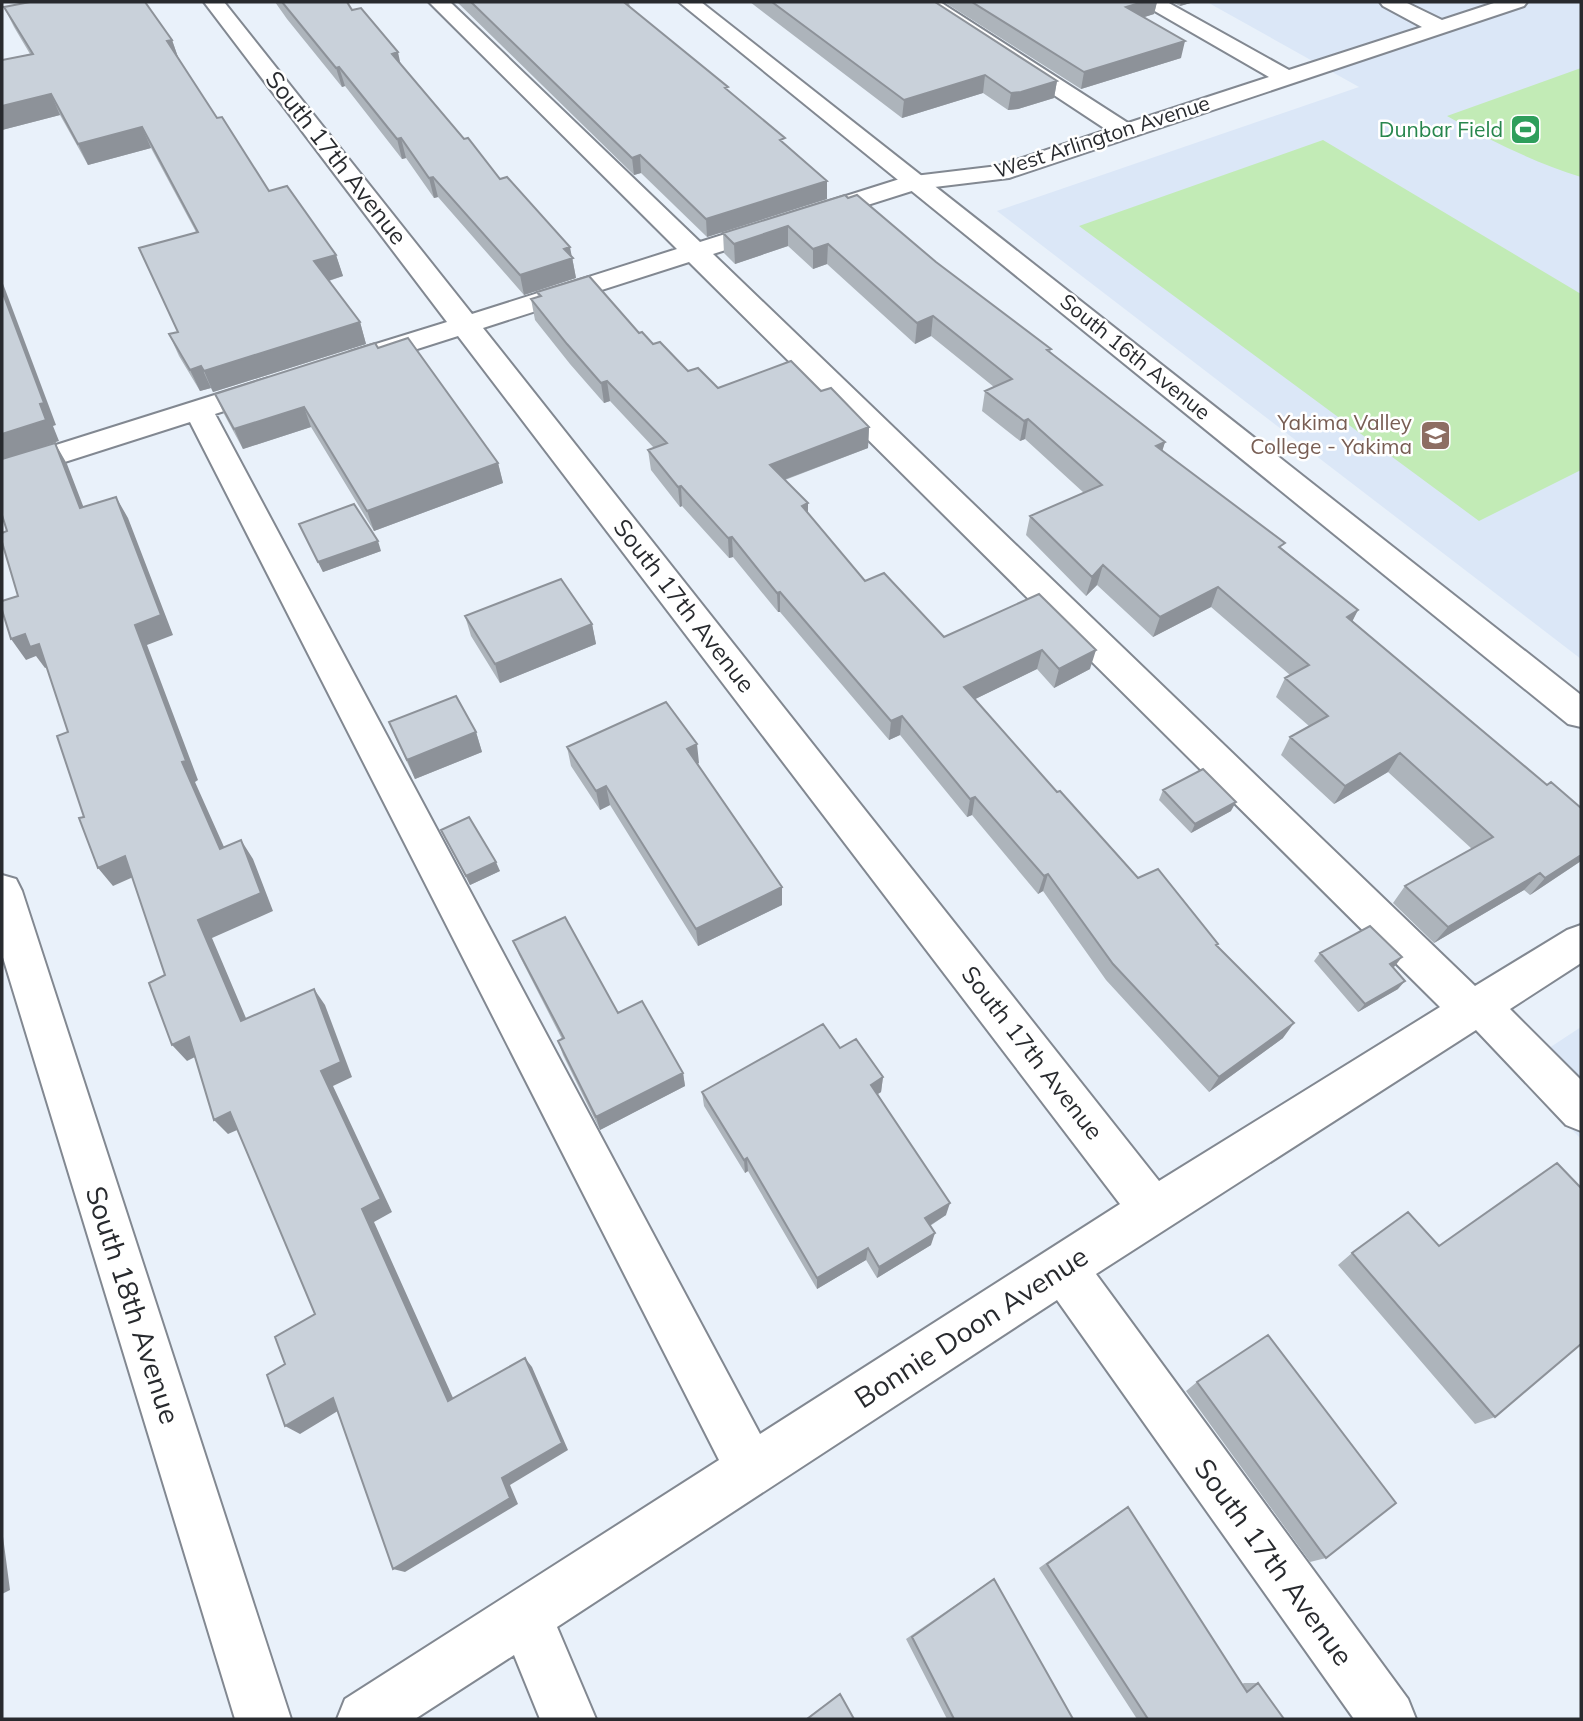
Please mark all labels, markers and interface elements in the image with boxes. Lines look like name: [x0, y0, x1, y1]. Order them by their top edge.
street label: South 17th Avenue: [260, 64, 414, 250]
street label: West Arlington Avenue: [991, 89, 1213, 183]
sports icon: Dunbar Field: [1509, 113, 1543, 147]
place label: Dunbar Field: [1379, 116, 1503, 142]
street label: South 16th Avenue: [1055, 288, 1216, 425]
place label: Yakima Valley College - Yakima: [1250, 409, 1412, 459]
school or university icon: Yakima Valley College - Yakima: [1418, 418, 1452, 452]
street label: South 17th Avenue: [608, 512, 762, 698]
street label: South 17th Avenue: [956, 959, 1110, 1145]
street label: South 18th Avenue: [79, 1182, 188, 1428]
street label: Bonnie Doon Avenue: [847, 1238, 1094, 1415]
street label: South 17th Avenue: [1187, 1451, 1361, 1672]

